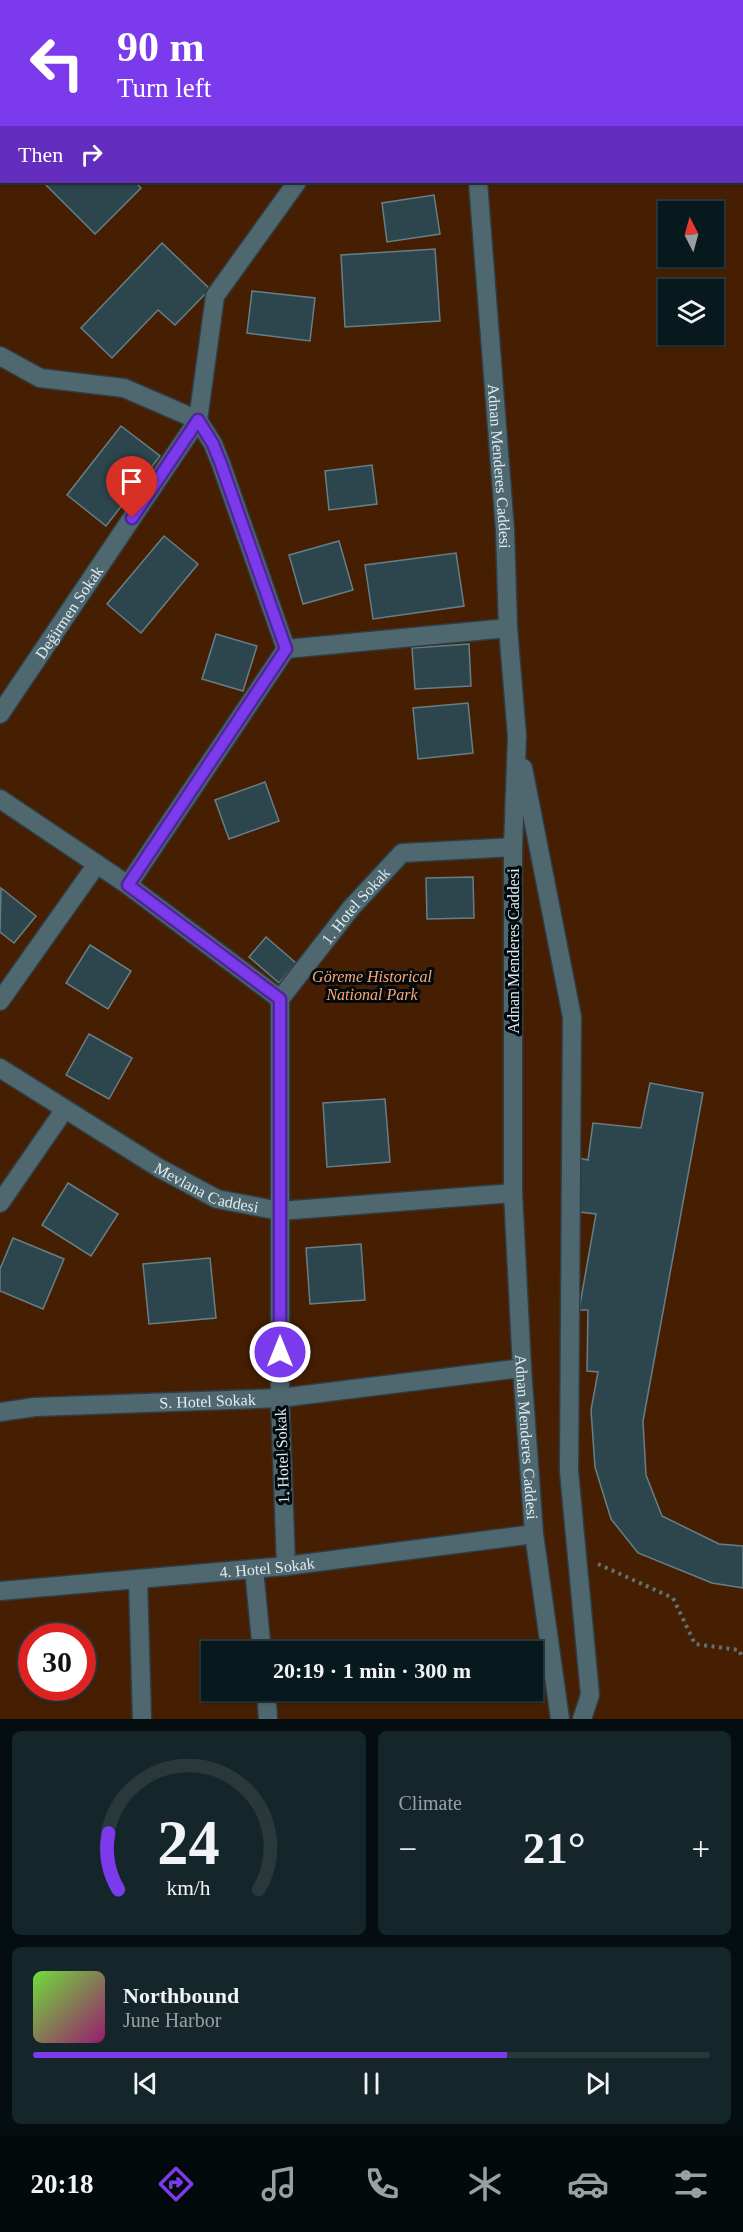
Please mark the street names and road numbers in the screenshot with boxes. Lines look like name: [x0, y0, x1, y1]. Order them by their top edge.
street label: Adnan Menderes Caddesi: [485, 383, 514, 549]
street label: Değirmen Sokak: [31, 562, 106, 662]
street label: 1. Hotel Sokak: [318, 864, 393, 947]
street label: Adnan Menderes Caddesi: [505, 868, 522, 1034]
street label: Mevlana Caddesi: [152, 1159, 261, 1215]
street label: Adnan Menderes Caddesi: [513, 1354, 541, 1521]
street label: S. Hotel Sokak: [159, 1390, 256, 1411]
street label: 1. Hotel Sokak: [272, 1408, 292, 1504]
street label: 4. Hotel Sokak: [219, 1554, 316, 1580]

